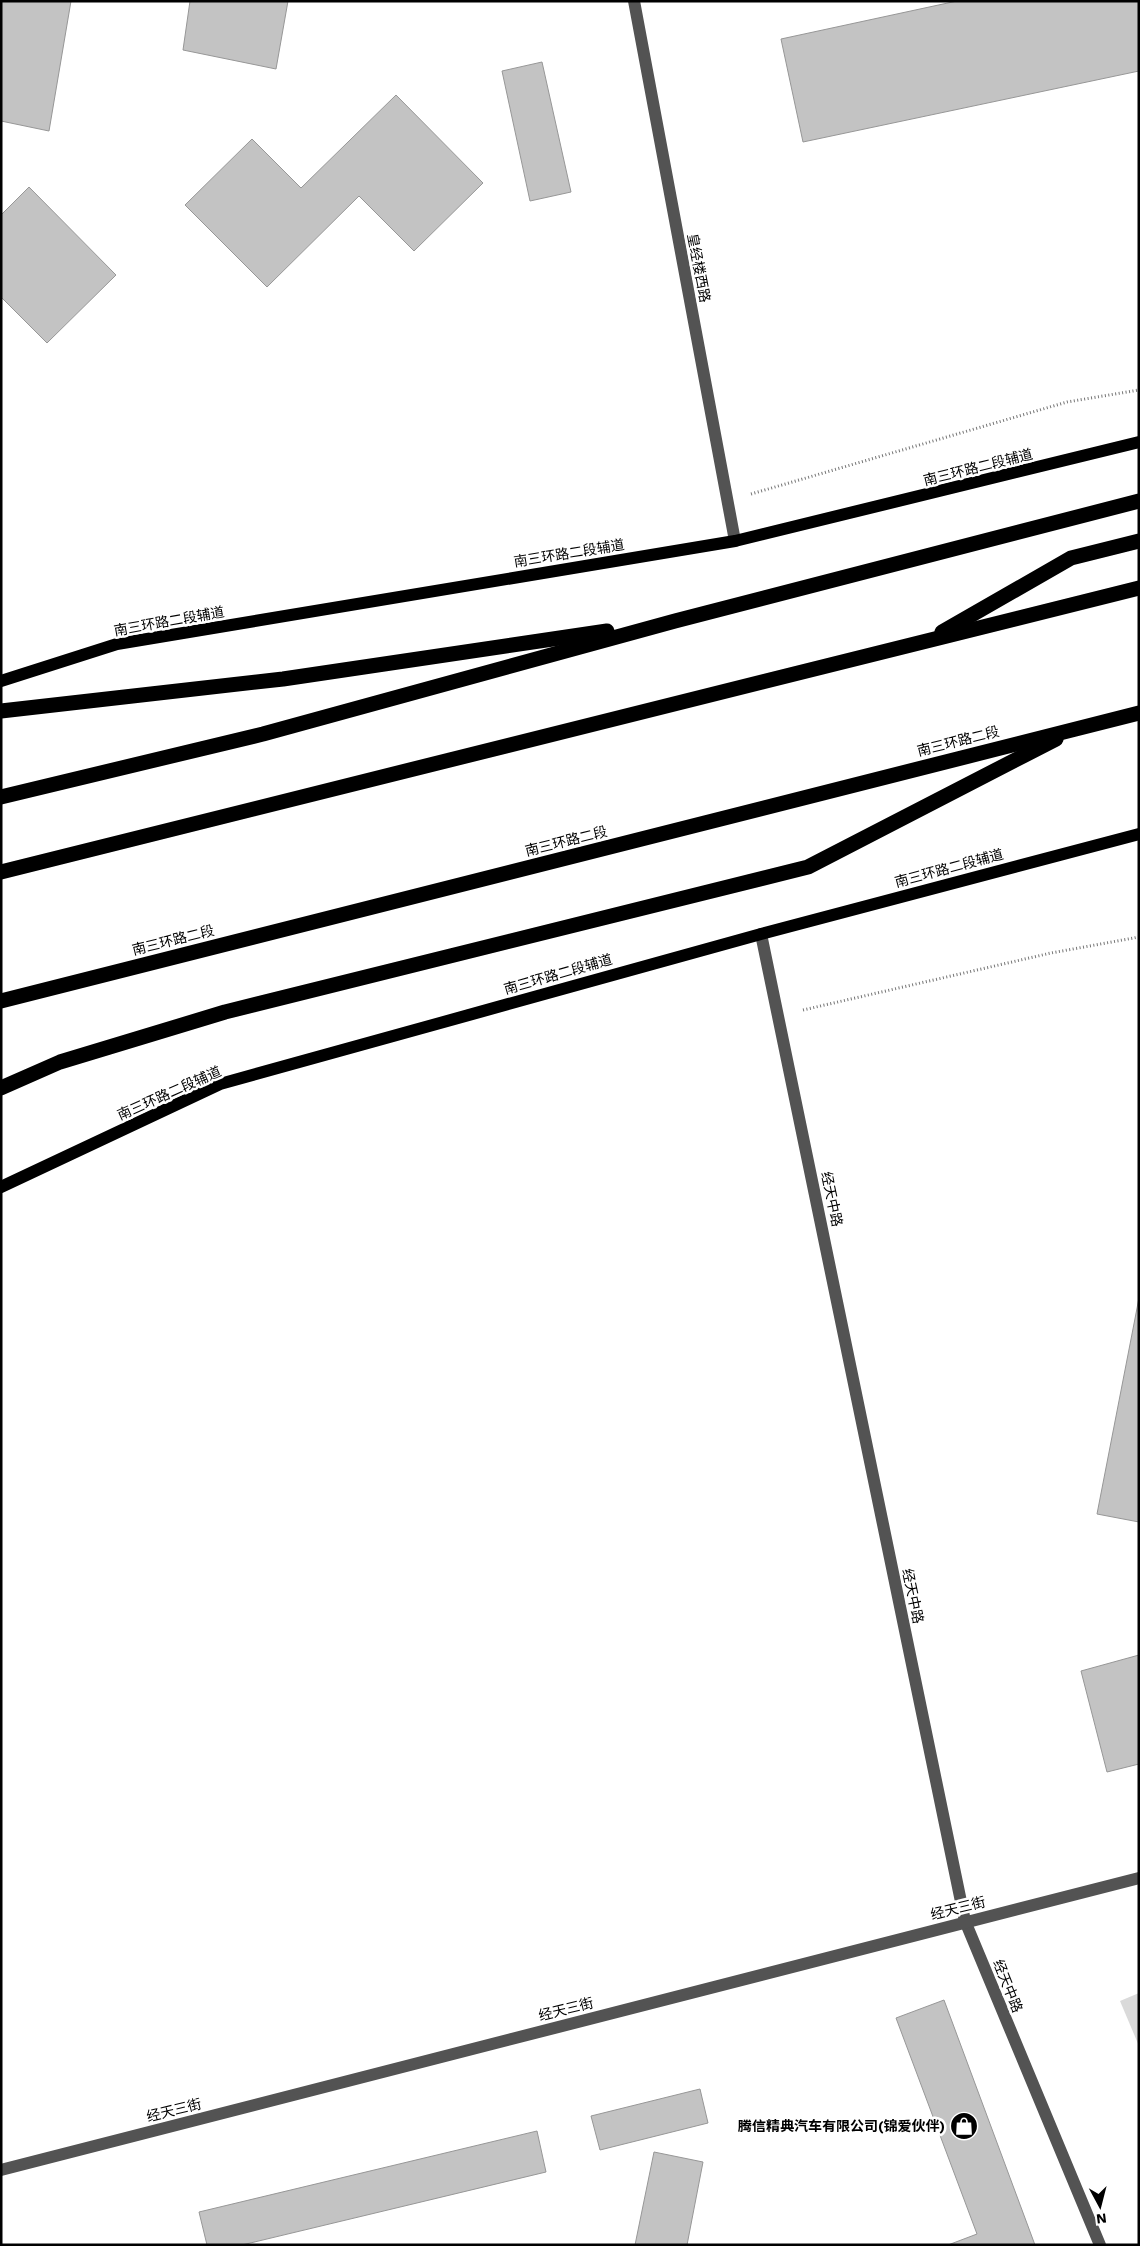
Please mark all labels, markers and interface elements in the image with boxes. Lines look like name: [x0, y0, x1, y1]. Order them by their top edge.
street label: 皇经楼西路: [684, 232, 714, 304]
street label: 南三环路二段辅道: [922, 446, 1034, 488]
street label: 南三环路二段辅道: [512, 536, 626, 570]
street label: 南三环路二段辅道: [112, 603, 226, 639]
street label: 南三环路二段: [915, 723, 1001, 759]
street label: 南三环路二段: [523, 823, 609, 859]
street label: 南三环路二段辅道: [893, 846, 1005, 890]
street label: 南三环路二段: [130, 922, 216, 958]
street label: 南三环路二段辅道: [502, 951, 614, 997]
street label: 南三环路二段辅道: [115, 1063, 223, 1123]
street label: 经天中路: [818, 1170, 846, 1228]
street label: 经天中路: [899, 1567, 927, 1625]
street label: 经天三街: [929, 1893, 987, 1923]
street label: 经天中路: [990, 1957, 1026, 2015]
street label: 经天三街: [537, 1994, 595, 2024]
street label: 经天三街: [145, 2095, 203, 2125]
shop icon: 腾信精典汽车有限公司(锦爱伙伴): [949, 2111, 979, 2141]
place label: 腾信精典汽车有限公司(锦爱伙伴): [738, 2118, 945, 2134]
north arrow: [1075, 2181, 1125, 2231]
text: N: [1095, 2210, 1108, 2227]

